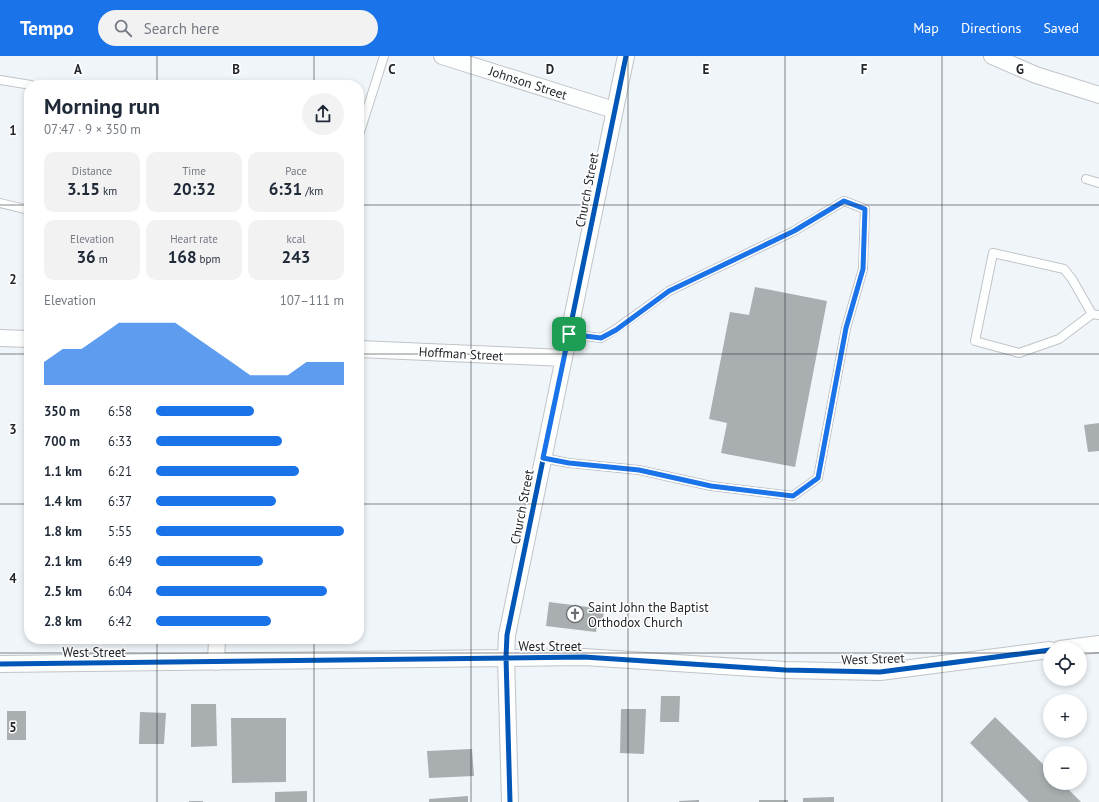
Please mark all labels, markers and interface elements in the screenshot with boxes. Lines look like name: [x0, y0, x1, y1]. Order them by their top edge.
search box: [98, 10, 378, 46]
text: Tempo: [20, 16, 74, 40]
icon: search: [112, 17, 134, 39]
text: Search here: [144, 19, 219, 38]
text: Map: [913, 19, 939, 37]
text: Directions: [961, 19, 1021, 37]
text: Saved: [1043, 19, 1079, 37]
text: A: [74, 61, 82, 78]
text: B: [232, 61, 240, 78]
text: C: [388, 61, 396, 78]
text: D: [546, 61, 554, 78]
text: E: [703, 61, 710, 78]
text: F: [861, 61, 868, 78]
text: G: [1016, 61, 1024, 78]
street label: Johnson Street: [486, 62, 570, 104]
text: Morning run: [44, 92, 160, 120]
button: share: [302, 93, 344, 135]
text: 07:47 · 9 × 350 m: [44, 121, 141, 138]
text: 1: [9, 122, 17, 139]
street label: Church Street: [571, 151, 603, 229]
text: Distance: [72, 164, 112, 178]
text: Time: [182, 164, 206, 178]
text: Pace: [285, 164, 307, 178]
text: 3.15: [67, 178, 100, 200]
text: 20:32: [172, 178, 216, 200]
text: 6:31: [269, 178, 302, 200]
text: km: [100, 184, 117, 198]
text: /km: [302, 184, 323, 198]
text: Elevation: [70, 232, 114, 246]
text: Heart rate: [170, 232, 218, 246]
text: kcal: [287, 232, 305, 246]
text: 36: [76, 246, 96, 268]
text: 168: [168, 246, 197, 268]
text: 243: [282, 246, 310, 268]
text: m: [96, 252, 108, 266]
text: bpm: [197, 252, 220, 266]
text: 2: [9, 271, 17, 288]
text: Elevation: [44, 292, 96, 309]
text: 107–111 m: [280, 292, 344, 309]
pin: [552, 317, 586, 351]
icon: arrive: [558, 323, 580, 345]
street label: Hoffman Street: [418, 343, 504, 365]
text: 350 m: [44, 403, 80, 420]
text: 6:58: [108, 403, 132, 420]
text: 3: [9, 421, 17, 438]
text: 700 m: [44, 433, 80, 450]
text: 6:33: [108, 433, 132, 450]
text: 1.1 km: [44, 463, 82, 480]
text: 6:21: [108, 463, 132, 480]
street label: Church Street: [506, 468, 538, 546]
text: 1.4 km: [44, 493, 82, 510]
text: 6:37: [108, 493, 132, 510]
text: 1.8 km: [44, 523, 82, 540]
text: 5:55: [108, 523, 132, 540]
text: 2.1 km: [44, 553, 82, 570]
text: 6:49: [108, 553, 132, 570]
text: 4: [9, 570, 17, 587]
text: 2.5 km: [44, 583, 82, 600]
text: 6:04: [108, 583, 132, 600]
place label: Saint John the Baptist Orthodox Church: [588, 599, 709, 631]
church icon: Saint John the Baptist Orthodox Church: [565, 604, 585, 624]
text: 2.8 km: [44, 613, 82, 630]
text: 6:42: [108, 613, 132, 630]
street label: West Street: [518, 638, 582, 655]
map controls: [1043, 642, 1087, 790]
button: locate: [1043, 642, 1087, 686]
street label: West Street: [62, 644, 126, 661]
street label: West Street: [841, 649, 906, 669]
button: +: [1043, 694, 1087, 738]
text: 5: [9, 719, 17, 736]
button: −: [1043, 746, 1087, 790]

